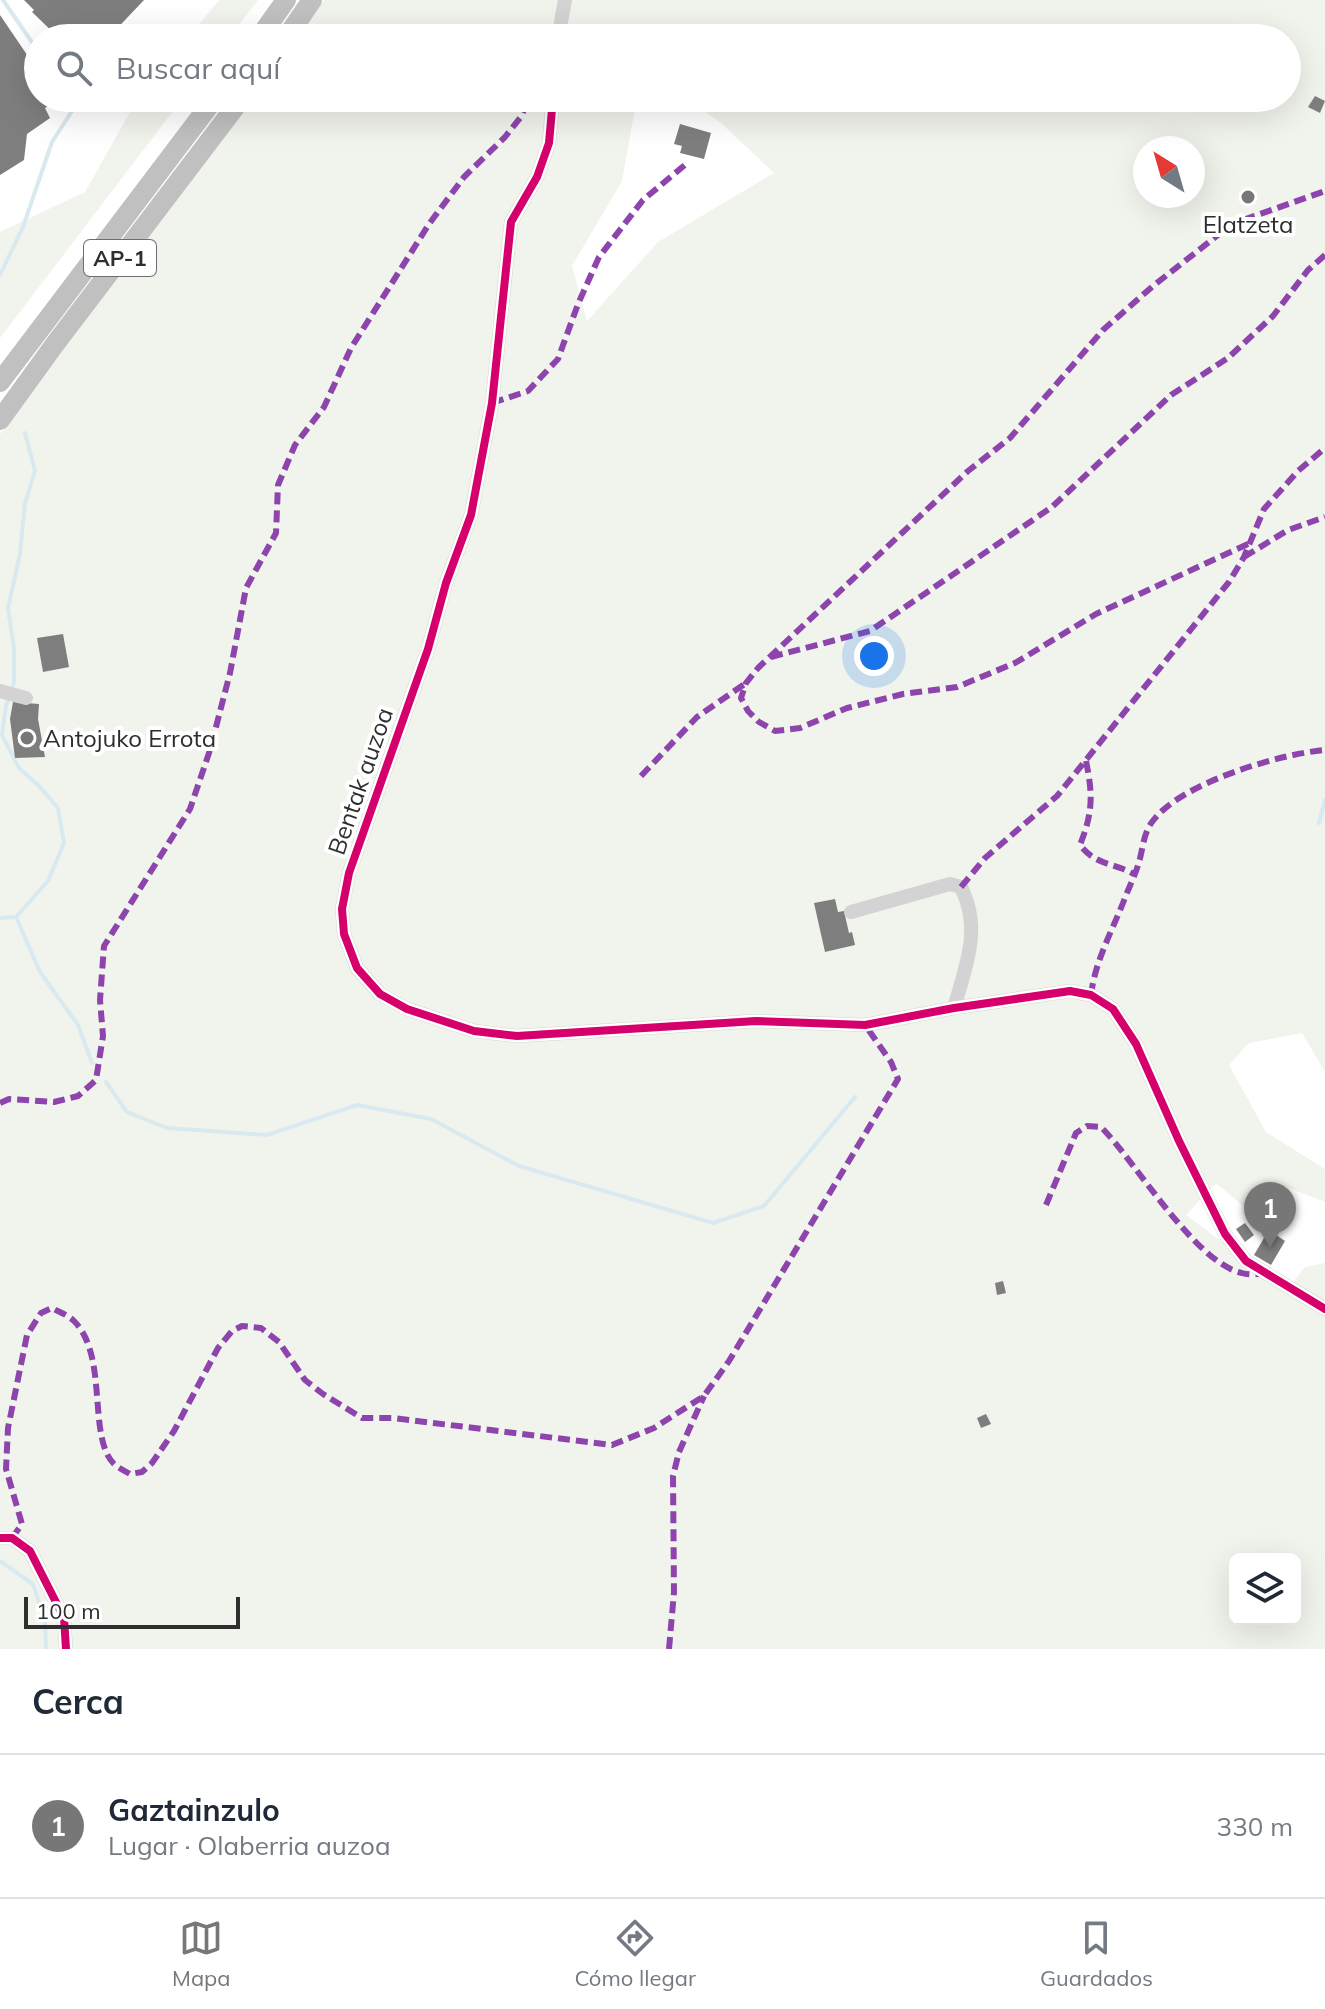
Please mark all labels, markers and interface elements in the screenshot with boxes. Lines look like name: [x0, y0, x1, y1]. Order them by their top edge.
search box: [24, 24, 1301, 112]
icon: search: [52, 46, 96, 90]
text: Buscar aquí: [116, 49, 281, 87]
north arrow: [1133, 136, 1205, 208]
marker: Elatzeta: [1239, 188, 1257, 206]
place label: Elatzeta: [1203, 209, 1293, 239]
road number: AP-1: [84, 240, 156, 276]
your location: [854, 636, 894, 676]
street label: Bentak auzoa: [321, 704, 399, 858]
place label: Antojuko Errota: [43, 723, 216, 753]
marker: Antojuko Errota: [18, 729, 36, 747]
pin: 1: [1244, 1182, 1296, 1248]
map controls: [1229, 1553, 1301, 1625]
button: layers: [1229, 1553, 1301, 1625]
scale bar: [24, 1593, 240, 1629]
text: 100 m: [36, 1597, 101, 1625]
text: Cerca: [32, 1680, 124, 1723]
text: Gaztainzulo: [108, 1791, 280, 1829]
text: 1: [50, 1810, 66, 1843]
text: 330 m: [1217, 1810, 1293, 1843]
text: Lugar · Olaberria auzoa: [108, 1829, 391, 1862]
tab: Mapa: [172, 1916, 231, 1992]
tab: Cómo llegar: [575, 1916, 696, 1992]
tab: Guardados: [1040, 1916, 1153, 1992]

